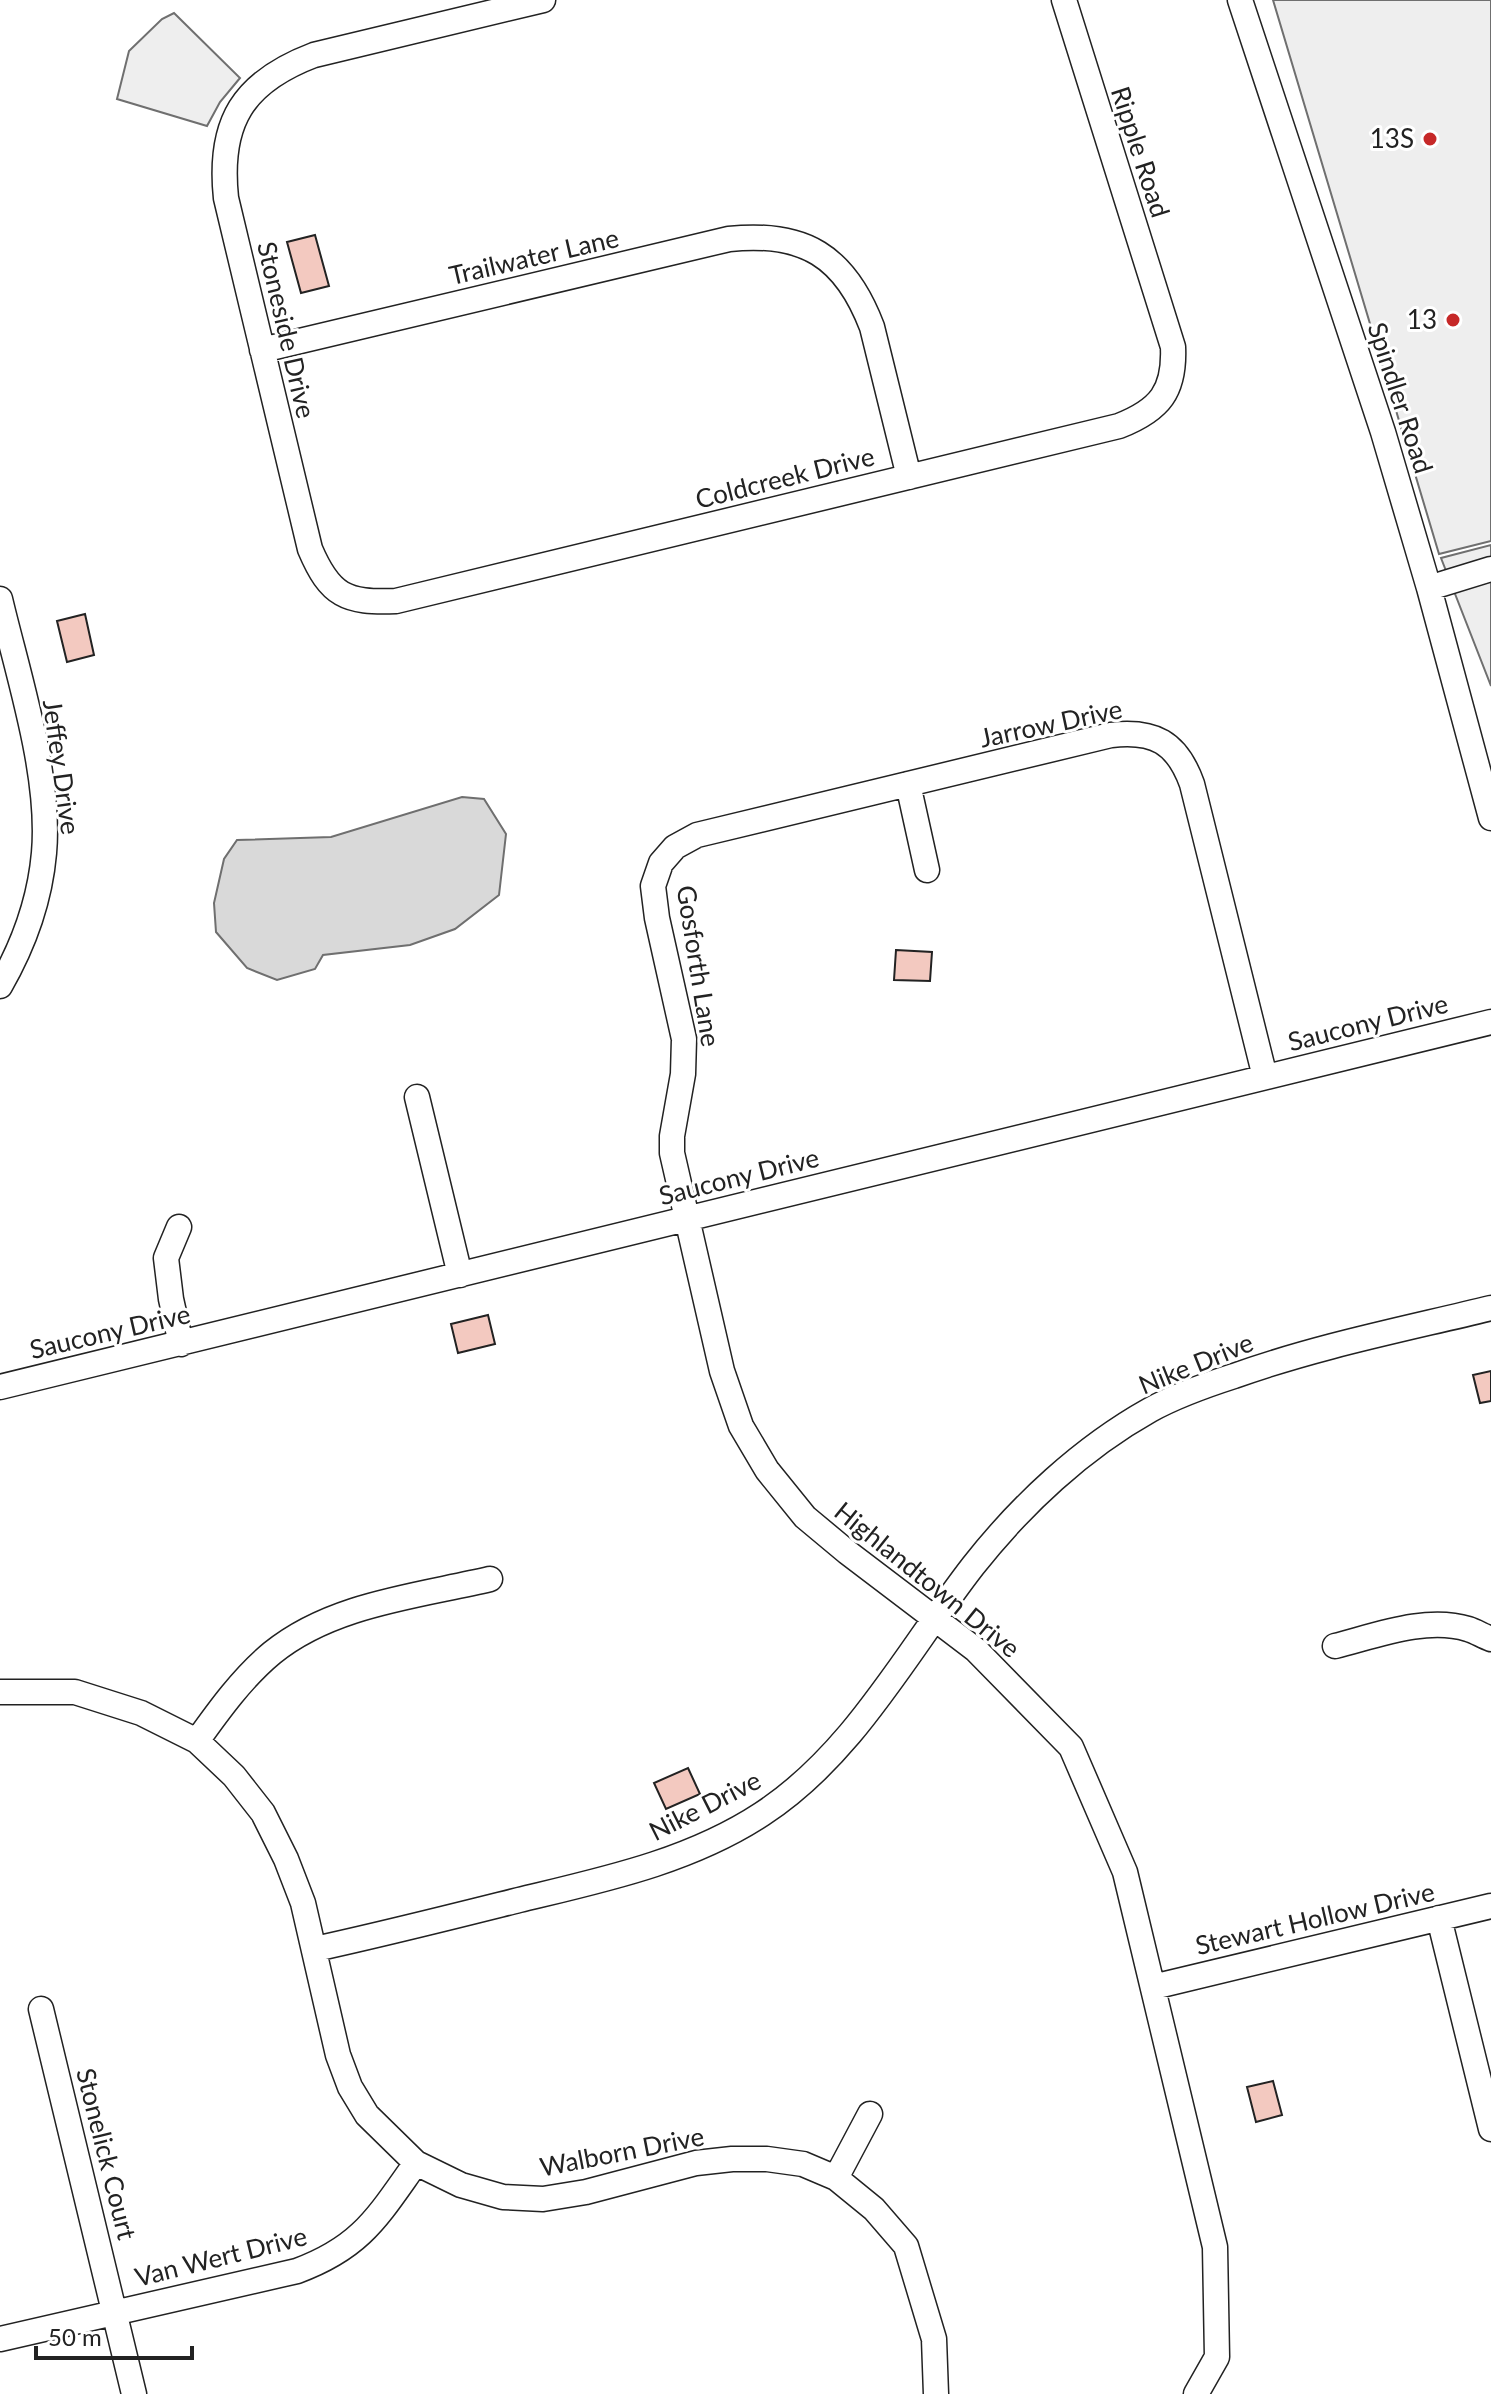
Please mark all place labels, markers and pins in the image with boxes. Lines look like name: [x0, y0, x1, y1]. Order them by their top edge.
place label: 13S: [1370, 122, 1414, 154]
marker: 13S: [1421, 130, 1439, 148]
place label: 13: [1407, 303, 1437, 335]
marker: 13: [1444, 311, 1462, 329]

